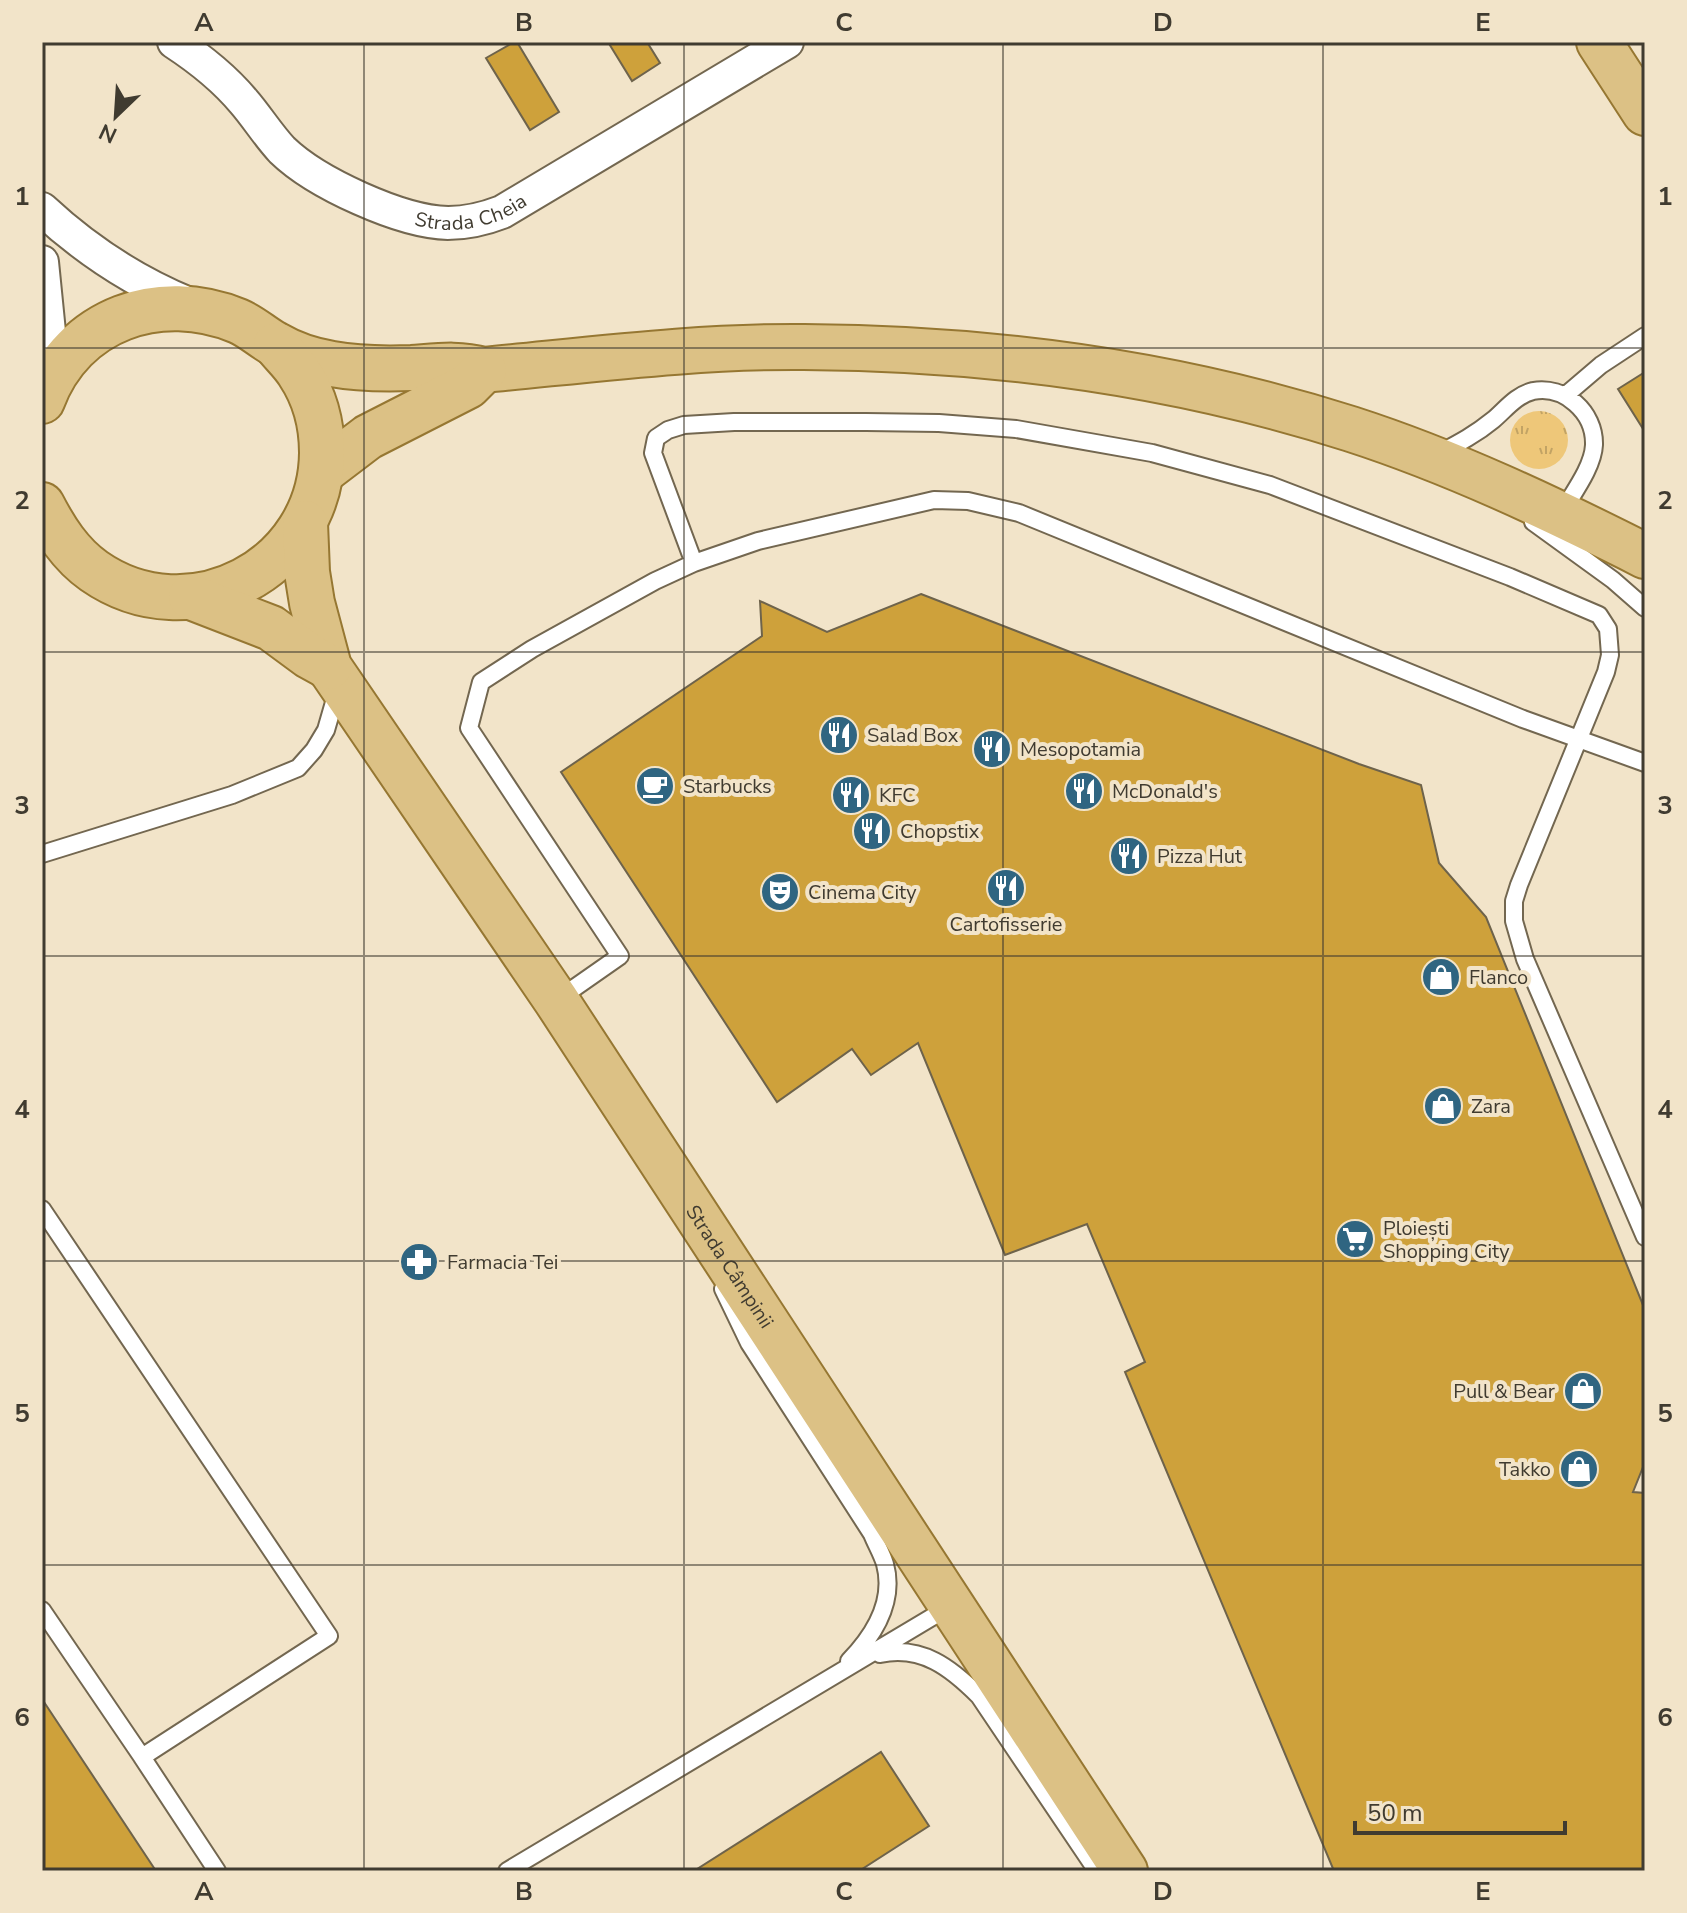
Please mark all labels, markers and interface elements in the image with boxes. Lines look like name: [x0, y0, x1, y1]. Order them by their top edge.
text: A: [194, 5, 214, 40]
text: B: [515, 5, 533, 40]
text: C: [835, 5, 853, 40]
text: D: [1153, 5, 1173, 40]
text: E: [1475, 5, 1491, 40]
north arrow: [76, 76, 156, 156]
text: N: [94, 116, 122, 150]
text: 1: [14, 179, 30, 214]
text: 1: [1657, 179, 1673, 214]
street label: Strada Cheia: [412, 187, 532, 237]
text: 2: [14, 483, 30, 518]
text: 2: [1657, 483, 1673, 518]
restaurant icon: Salad Box: [818, 714, 860, 756]
place label: Salad Box: [867, 722, 959, 749]
restaurant icon: Mesopotamia: [971, 728, 1013, 770]
place label: Mesopotamia: [1020, 736, 1141, 763]
cafe icon: Starbucks: [634, 765, 676, 807]
restaurant icon: McDonald's: [1063, 770, 1105, 812]
place label: Starbucks: [683, 773, 772, 800]
restaurant icon: KFC: [830, 774, 872, 816]
place label: McDonald's: [1112, 778, 1218, 805]
place label: KFC: [879, 782, 916, 809]
text: 3: [14, 788, 30, 823]
text: 3: [1657, 788, 1673, 823]
restaurant icon: Chopstix: [851, 810, 893, 852]
place label: Chopstix: [900, 818, 980, 845]
restaurant icon: Pizza Hut: [1108, 835, 1150, 877]
place label: Pizza Hut: [1157, 843, 1243, 870]
restaurant icon: Cartofisserie: [985, 867, 1027, 909]
theatre icon: Cinema City: [759, 871, 801, 913]
place label: Cinema City: [808, 879, 917, 906]
place label: Cartofisserie: [950, 911, 1062, 938]
shop icon: Flanco: [1420, 956, 1462, 998]
place label: Flanco: [1469, 964, 1528, 991]
shop icon: Zara: [1422, 1085, 1464, 1127]
text: 4: [14, 1092, 30, 1127]
text: 4: [1657, 1092, 1673, 1127]
place label: Zara: [1471, 1093, 1511, 1120]
street label: Strada Câmpinii: [680, 1200, 780, 1333]
place label: Ploiești Shopping City: [1383, 1215, 1510, 1265]
supermarket icon: Ploiești Shopping City: [1334, 1218, 1376, 1260]
pharmacy icon: Farmacia Tei: [398, 1241, 440, 1283]
place label: Farmacia Tei: [447, 1249, 558, 1276]
shop icon: Pull & Bear: [1562, 1370, 1604, 1412]
place label: Pull & Bear: [1453, 1378, 1555, 1405]
text: 5: [14, 1396, 30, 1431]
text: 5: [1657, 1396, 1673, 1431]
shop icon: Takko: [1558, 1448, 1600, 1490]
place label: Takko: [1499, 1456, 1551, 1483]
text: 6: [14, 1700, 30, 1735]
text: 6: [1657, 1700, 1673, 1735]
scale bar: [1355, 1785, 1565, 1835]
text: 50 m: [1367, 1797, 1423, 1829]
text: A: [194, 1874, 214, 1909]
text: B: [515, 1874, 533, 1909]
text: C: [835, 1874, 853, 1909]
text: D: [1153, 1874, 1173, 1909]
text: E: [1475, 1874, 1491, 1909]

